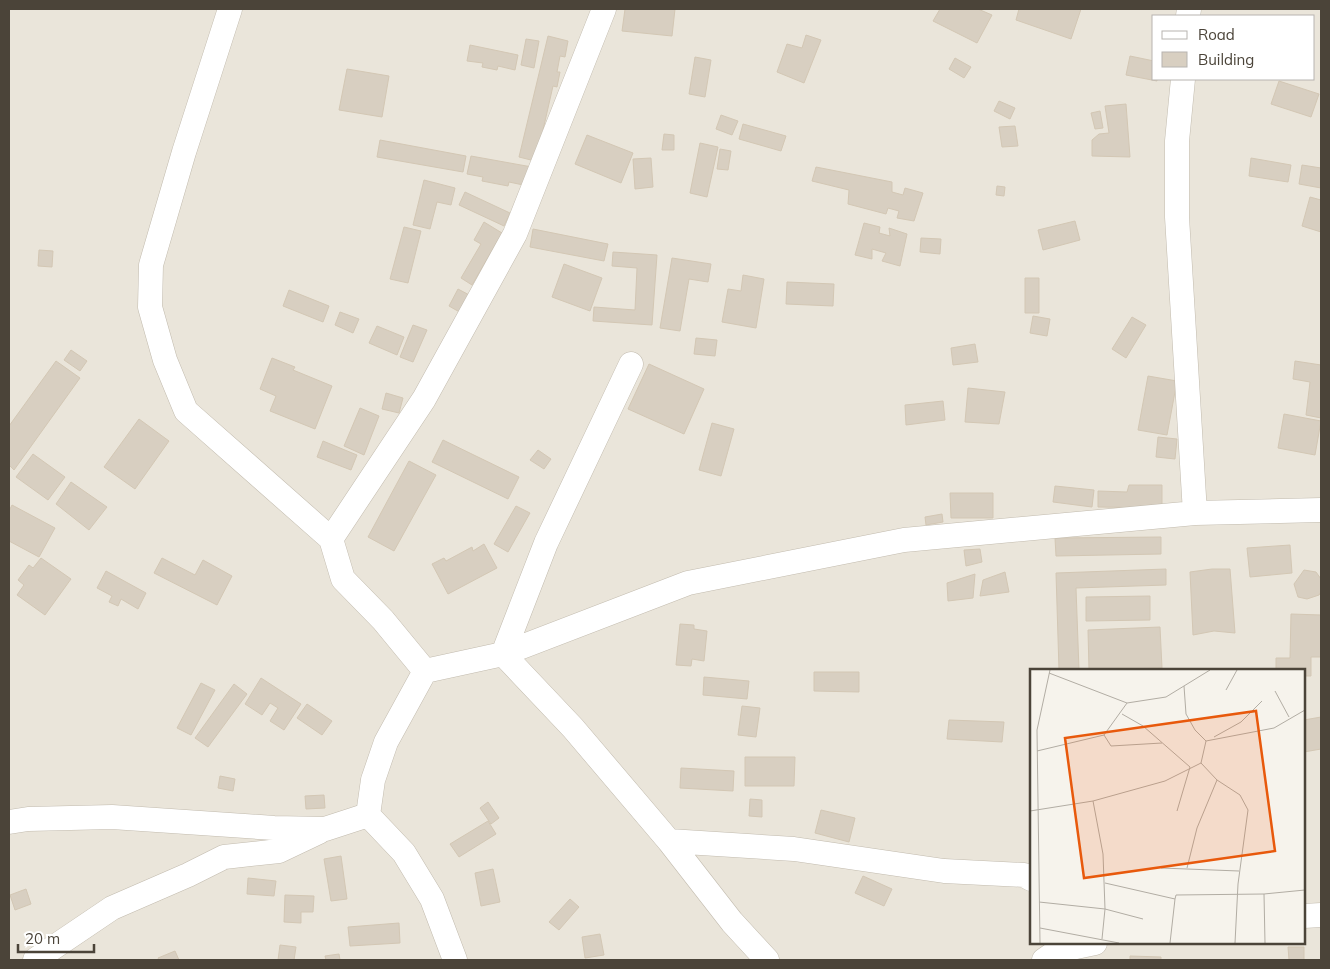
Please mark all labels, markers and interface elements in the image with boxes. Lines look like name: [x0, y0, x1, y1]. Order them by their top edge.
legend: [1152, 15, 1315, 80]
text: Road: [1198, 25, 1235, 44]
text: Building: [1198, 50, 1254, 69]
inset map: [1030, 669, 1305, 944]
scale bar: [18, 922, 94, 954]
text: 20 m: [25, 929, 60, 948]

